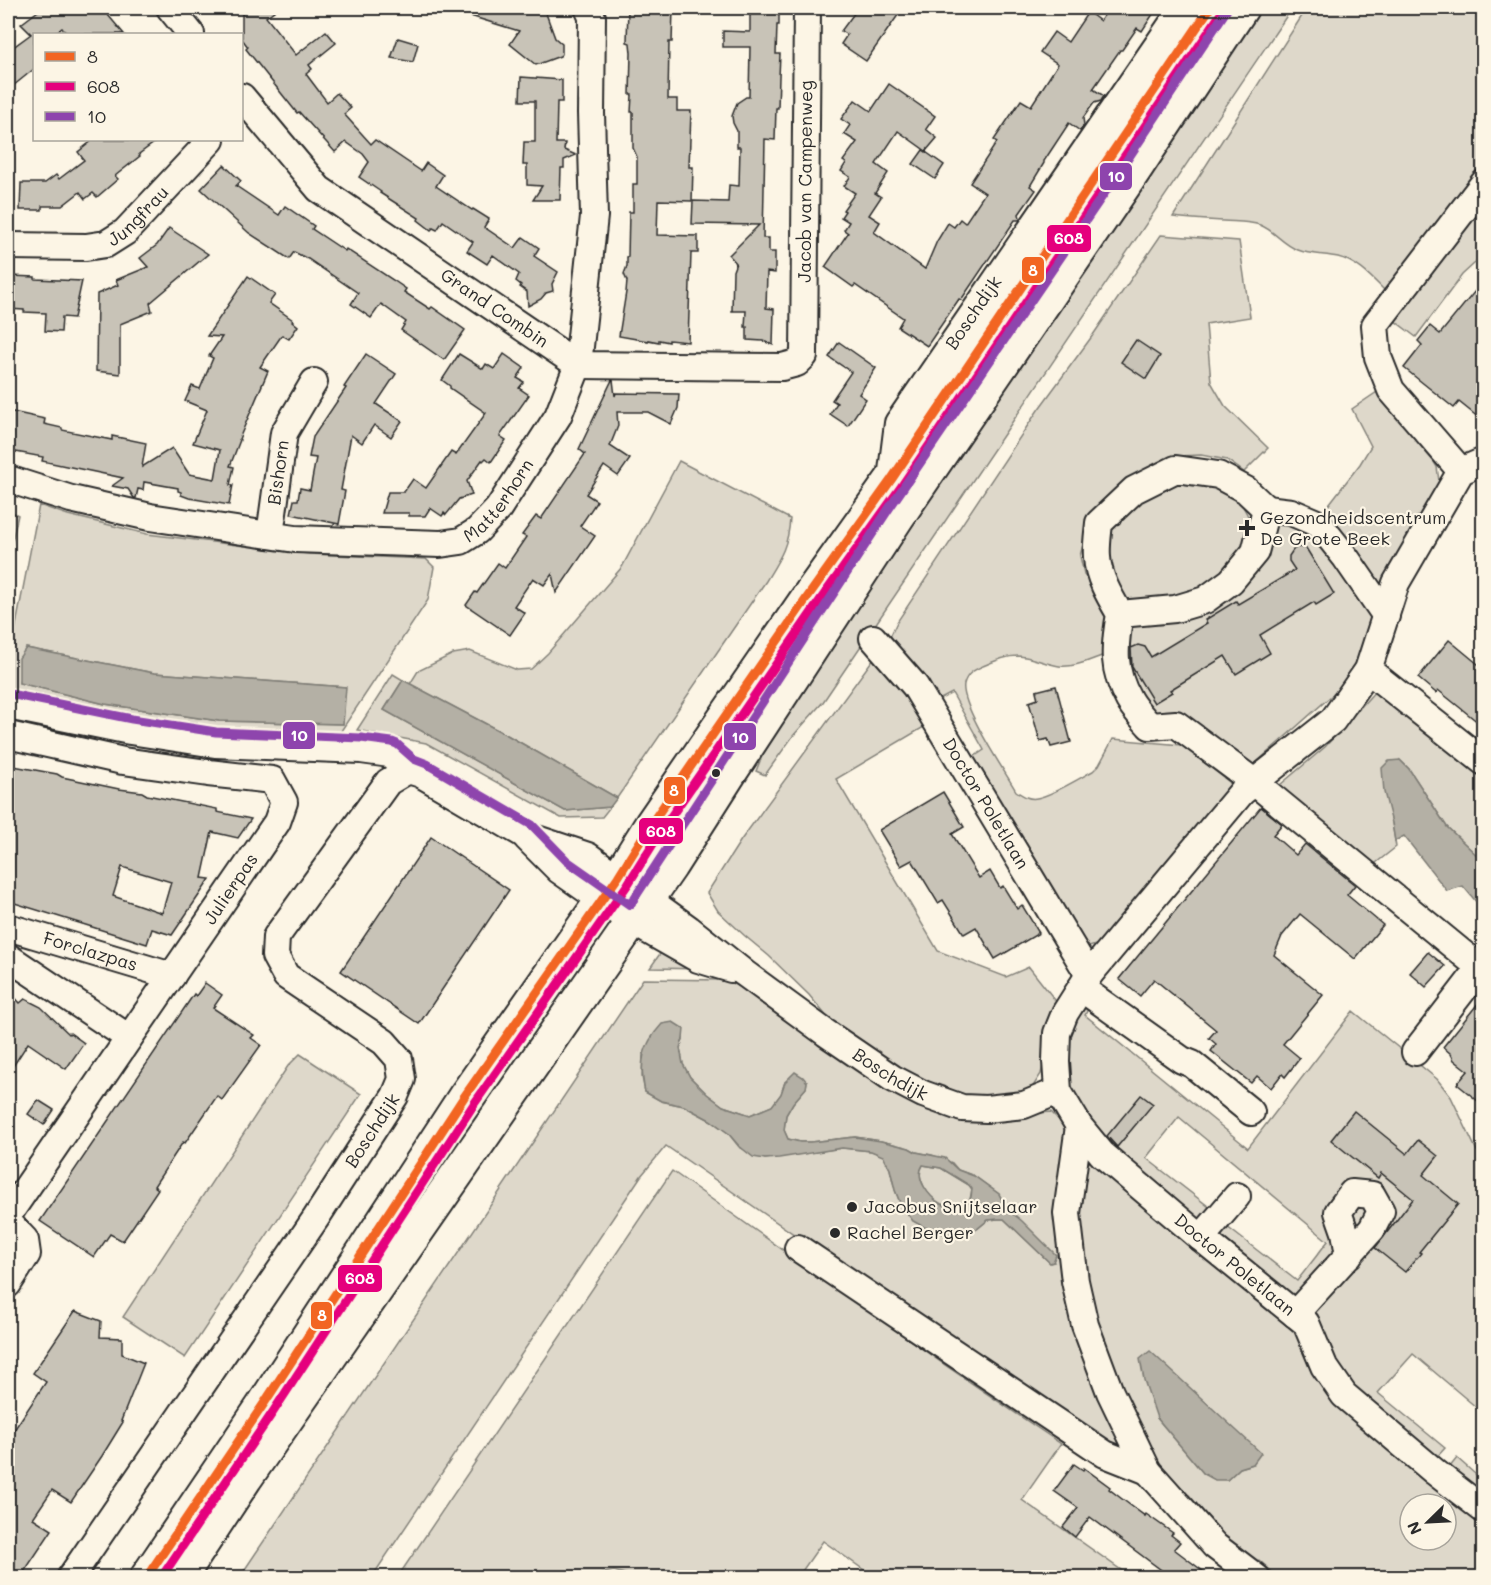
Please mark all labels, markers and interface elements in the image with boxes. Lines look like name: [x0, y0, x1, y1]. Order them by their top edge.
legend: [33, 33, 243, 141]
text: 8: [87, 44, 98, 68]
text: 608: [87, 74, 120, 98]
street label: Jacob van Campenweg: [792, 80, 817, 283]
text: 10: [87, 104, 106, 128]
line badge: 10: [1099, 162, 1133, 191]
text: 10: [1107, 165, 1125, 186]
street label: Jungfrau: [103, 180, 173, 251]
line badge: 608: [1046, 224, 1092, 253]
text: 608: [1054, 227, 1084, 248]
line badge: 8: [1021, 256, 1045, 284]
text: 8: [1028, 259, 1038, 280]
street label: Grand Combin: [436, 262, 554, 353]
street label: Boschdijk: [939, 271, 1006, 354]
street label: Bishorn: [261, 438, 294, 506]
street label: Matterhorn: [458, 454, 538, 548]
place label: Gezondheidscentrum De Grote Beek: [1260, 505, 1446, 550]
marker: Gezondheidscentrum De Grote Beek: [1238, 519, 1256, 537]
line badge: 10: [282, 721, 316, 750]
line badge: 10: [723, 722, 757, 751]
text: 10: [290, 724, 308, 745]
text: 10: [731, 726, 749, 747]
street label: Doctor Poletlaan: [938, 733, 1035, 873]
unlabelled marker: [710, 767, 722, 779]
line badge: 8: [663, 776, 686, 805]
text: 8: [669, 779, 679, 800]
line badge: 608: [638, 817, 684, 845]
text: 608: [646, 820, 676, 841]
street label: Julierpas: [198, 848, 263, 929]
street label: Forclazpas: [41, 925, 141, 976]
street label: Boschdijk: [849, 1042, 932, 1106]
street label: Boschdijk: [339, 1088, 405, 1172]
place label: Jacobus Snijtselaar: [864, 1194, 1038, 1218]
marker: Jacobus Snijtselaar: [845, 1200, 859, 1214]
street label: Doctor Poletlaan: [1170, 1208, 1301, 1321]
place label: Rachel Berger: [847, 1220, 974, 1244]
marker: Rachel Berger: [828, 1226, 842, 1240]
line badge: 608: [337, 1264, 383, 1293]
text: 608: [345, 1267, 375, 1288]
line badge: 8: [310, 1301, 333, 1330]
text: 8: [317, 1304, 327, 1325]
north arrow: [1398, 1492, 1458, 1552]
text: N: [1402, 1518, 1426, 1538]

